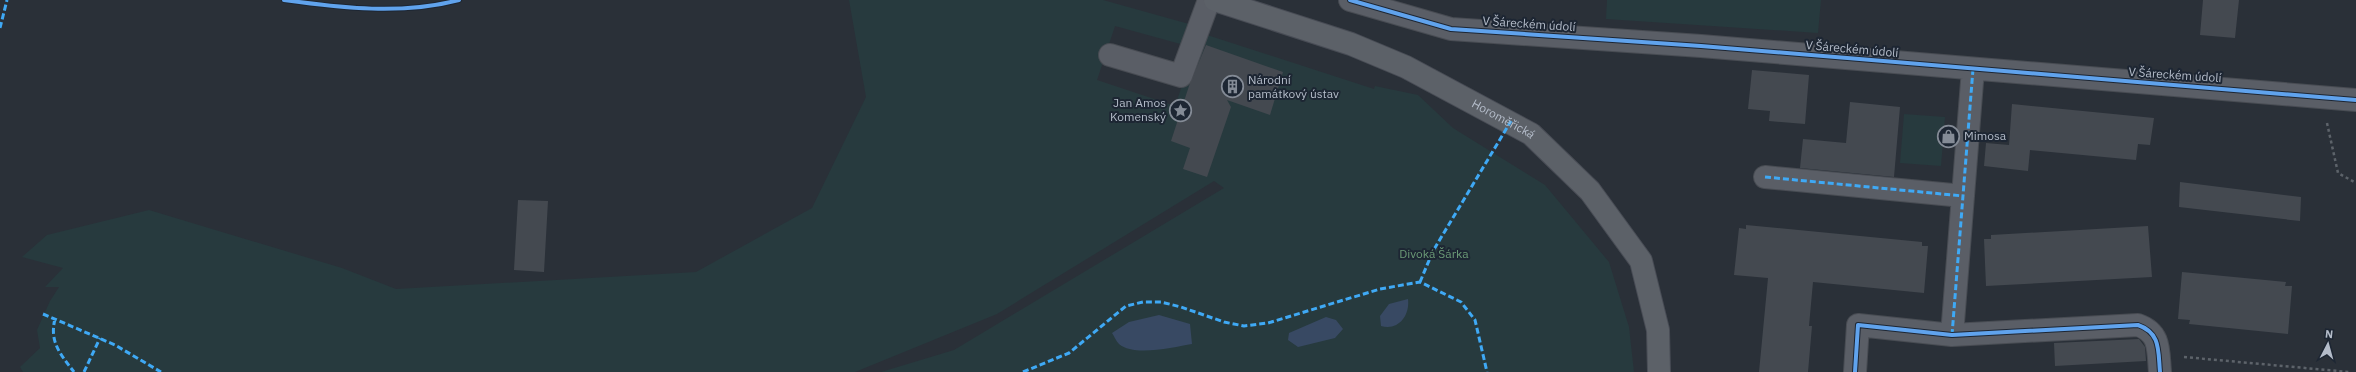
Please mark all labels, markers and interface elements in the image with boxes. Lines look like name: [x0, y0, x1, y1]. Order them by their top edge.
street label: V Šáreckém údolí: [1482, 13, 1576, 34]
street label: V Šáreckém údolí: [1805, 37, 1899, 60]
street label: V Šáreckém údolí: [2128, 64, 2222, 85]
place label: Národní památkový ústav: [1248, 72, 1339, 101]
building icon: Národní památkový ústav: [1220, 74, 1246, 100]
place label: Jan Amos Komenský: [1110, 95, 1166, 124]
street label: Horoměřická: [1469, 96, 1539, 142]
place icon: Jan Amos Komenský: [1168, 97, 1194, 123]
shop icon: Mimosa: [1936, 123, 1962, 149]
place label: Mimosa: [1964, 128, 2007, 143]
park label: Divoká Šárka: [1399, 246, 1469, 261]
north arrow: [2308, 324, 2348, 364]
text: N: [2324, 327, 2334, 341]

